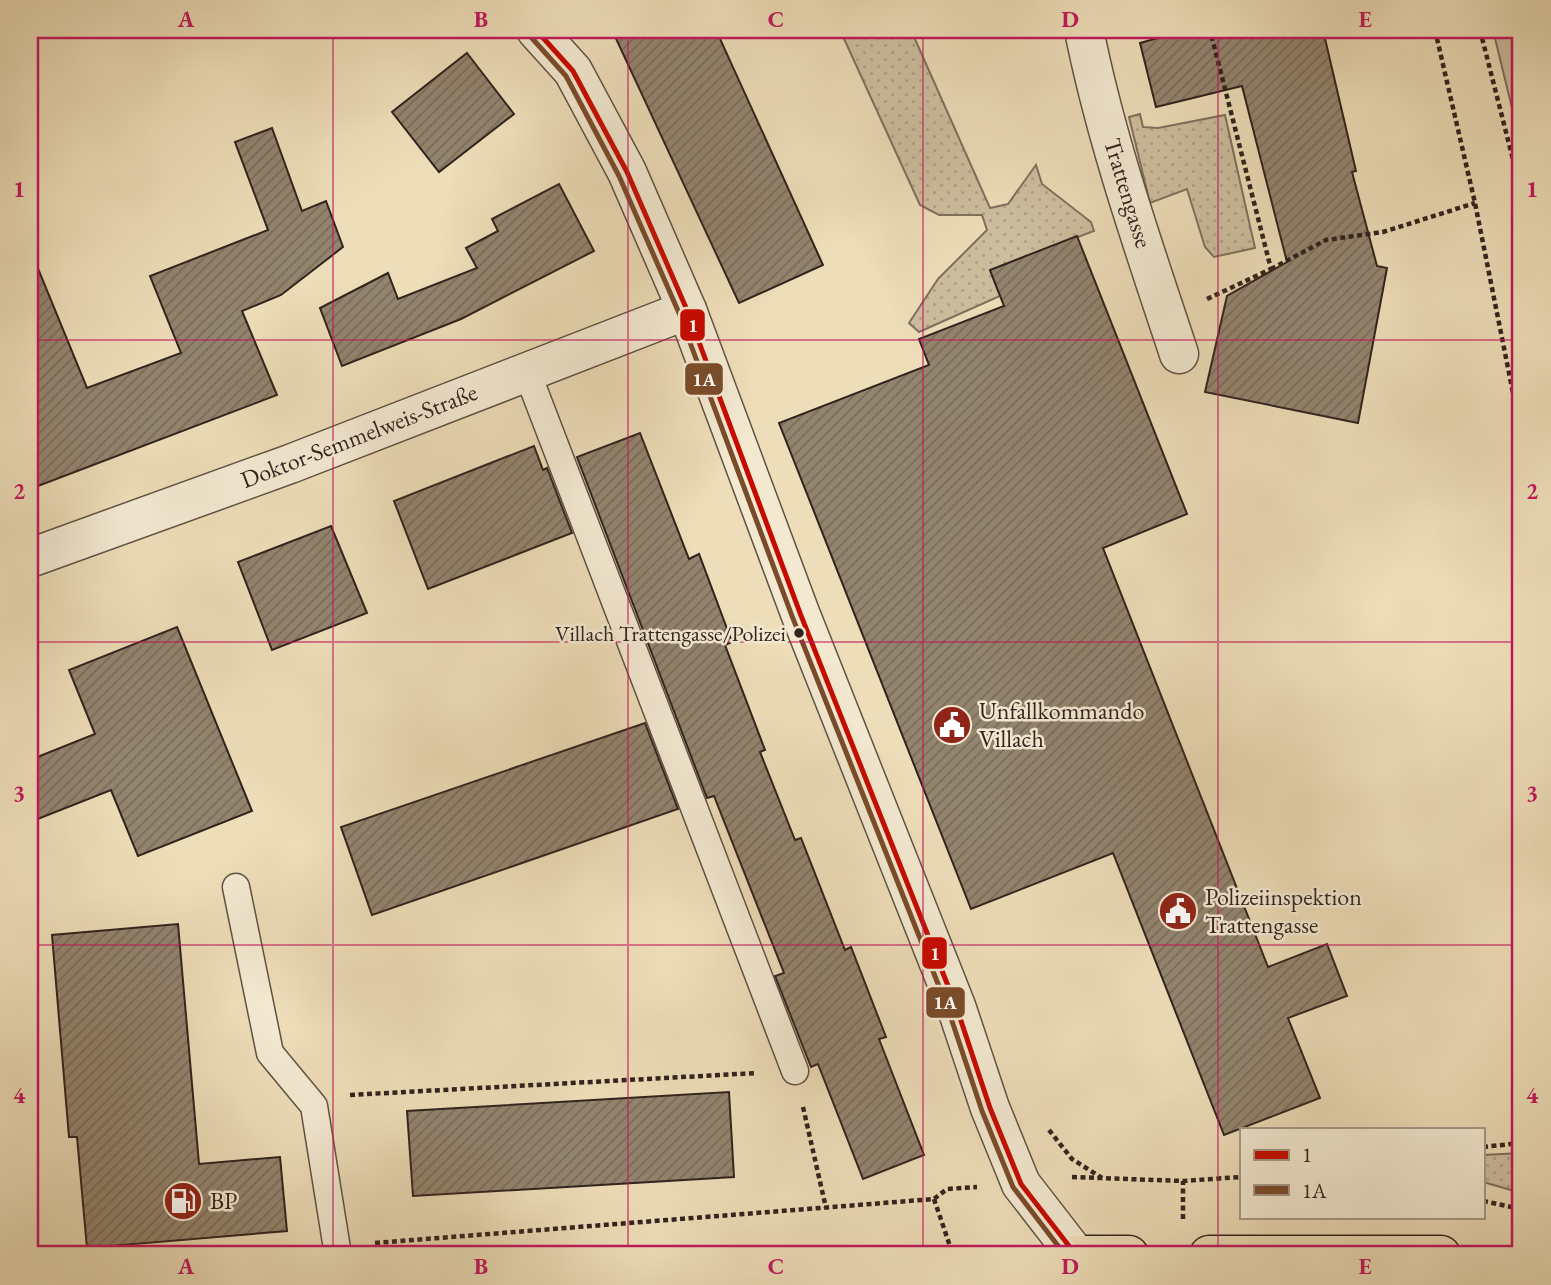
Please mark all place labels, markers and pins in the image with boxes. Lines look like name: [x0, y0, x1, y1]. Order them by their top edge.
place label: Villach Trattengasse/Polizei: [555, 619, 786, 648]
marker: Villach Trattengasse/Polizei: [792, 626, 806, 640]
place label: Unfallkommando Villach: [979, 695, 1144, 754]
public building icon: Unfallkommando Villach: [931, 704, 973, 746]
place label: Polizeiinspektion Trattengasse: [1205, 881, 1362, 940]
public building icon: Polizeiinspektion Trattengasse: [1157, 890, 1199, 932]
fuel station icon: BP: [162, 1180, 204, 1222]
place label: BP: [210, 1185, 237, 1216]

